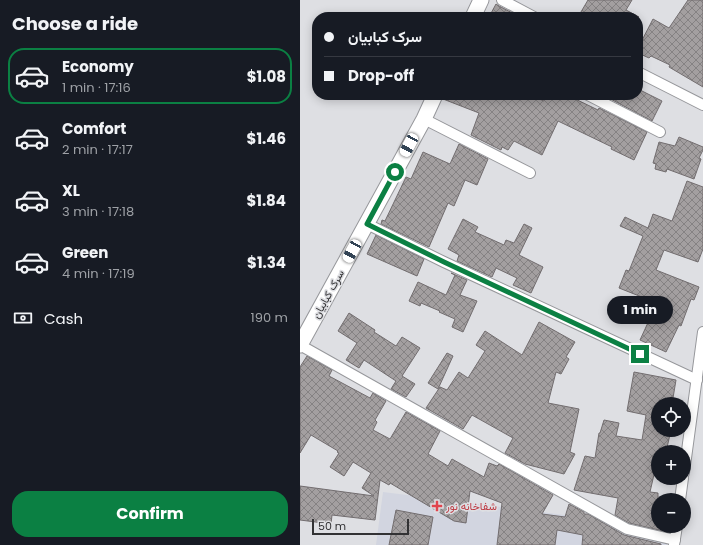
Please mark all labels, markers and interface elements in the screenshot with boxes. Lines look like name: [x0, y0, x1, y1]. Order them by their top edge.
text: Choose a ride: [12, 11, 138, 36]
text: سرک کبابیان: [348, 26, 422, 47]
text: Economy: [62, 56, 134, 77]
icon: car: [14, 58, 50, 94]
text: Drop-off: [348, 65, 414, 86]
text: $1.08: [247, 66, 286, 87]
text: 1 min · 17:16: [62, 78, 131, 97]
text: Comfort: [62, 118, 126, 139]
icon: car: [14, 120, 50, 156]
text: $1.46: [247, 128, 286, 149]
car: [398, 132, 420, 158]
text: 2 min · 17:17: [62, 140, 133, 159]
route start: [386, 163, 404, 181]
text: XL: [62, 180, 80, 201]
icon: car: [14, 182, 50, 218]
text: $1.84: [246, 190, 286, 211]
text: 3 min · 17:18: [62, 202, 134, 221]
car: [341, 238, 363, 264]
text: Green: [62, 242, 108, 263]
icon: car: [14, 244, 50, 280]
text: $1.34: [247, 252, 286, 273]
text: 4 min · 17:19: [62, 264, 135, 283]
street label: سرک کبابیان: [308, 266, 348, 321]
callout: 1 min: [607, 296, 673, 324]
text: 1 min: [623, 300, 657, 319]
icon: cash: [12, 307, 34, 329]
text: Cash: [44, 308, 83, 329]
text: 190 m: [251, 308, 288, 327]
route end: [631, 345, 649, 363]
map controls: [651, 397, 691, 533]
button: locate: [651, 397, 691, 437]
button: +: [651, 445, 691, 485]
button: Confirm: [12, 491, 288, 537]
button: −: [651, 493, 691, 533]
place label: شفاخانه نور: [445, 498, 497, 514]
marker: شفاخانه نور: [431, 500, 443, 512]
scale bar: [312, 517, 409, 536]
text: 50 m: [318, 518, 346, 534]

